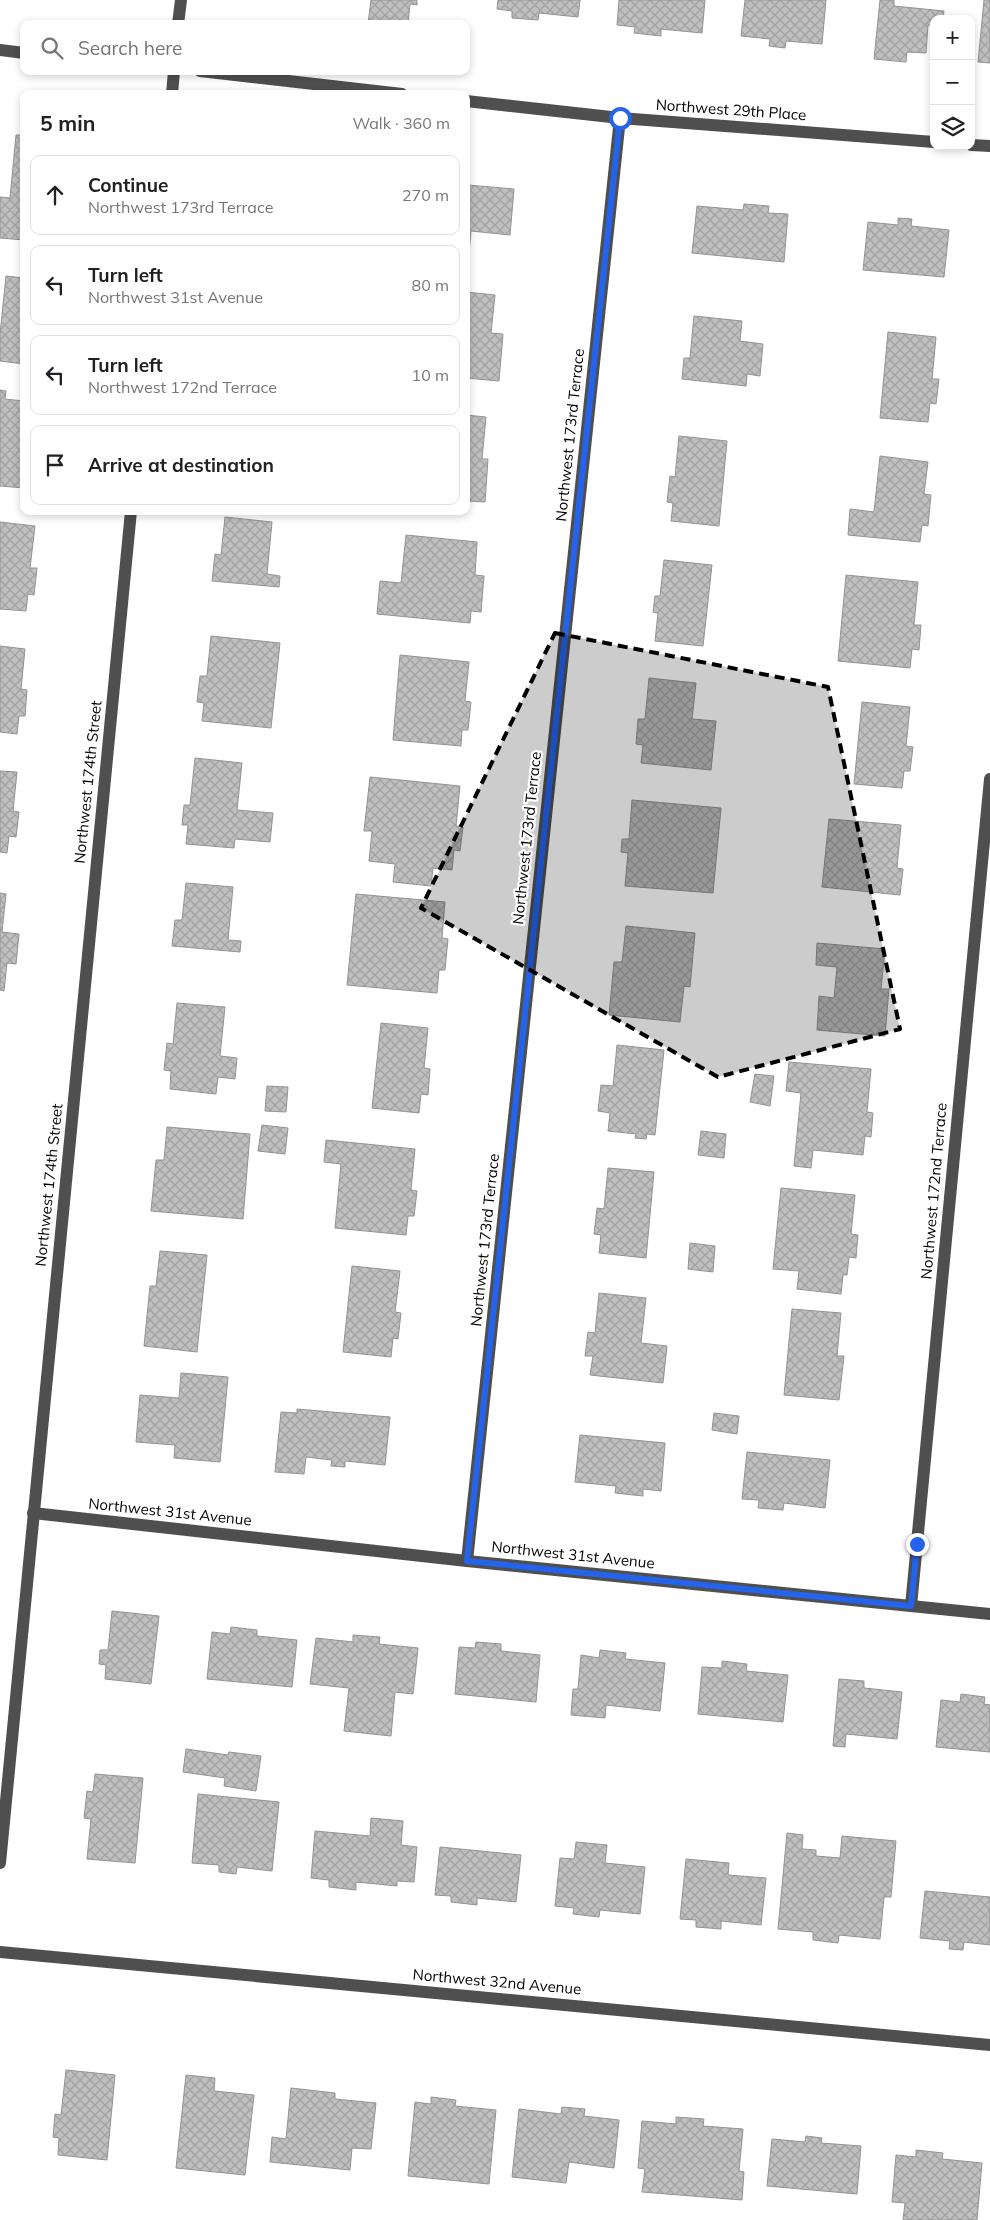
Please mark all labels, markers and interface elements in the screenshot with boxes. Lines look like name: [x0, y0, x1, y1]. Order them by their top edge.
map controls: [930, 15, 975, 150]
button: +: [930, 15, 975, 60]
search box: [20, 20, 470, 75]
icon: search: [38, 34, 66, 62]
text: Search here: [78, 36, 182, 60]
button: −: [930, 60, 975, 105]
street label: Northwest 29th Place: [655, 95, 807, 124]
button: layers: [930, 105, 975, 150]
route start: [609, 107, 632, 130]
text: 5 min: [40, 110, 95, 136]
text: Walk · 360 m: [352, 113, 450, 133]
text: Continue: [88, 173, 168, 197]
icon: ahead: [41, 181, 69, 209]
text: 270 m: [402, 185, 449, 205]
text: Northwest 173rd Terrace: [88, 197, 273, 217]
text: Turn left: [88, 263, 163, 287]
icon: left: [41, 271, 69, 299]
text: 80 m: [412, 275, 449, 295]
text: Northwest 31st Avenue: [88, 287, 263, 307]
street label: Northwest 173rd Terrace: [551, 348, 588, 522]
text: Turn left: [88, 353, 163, 377]
icon: left: [41, 361, 69, 389]
text: 10 m: [412, 365, 449, 385]
text: Northwest 172nd Terrace: [88, 377, 277, 397]
icon: arrive: [41, 451, 69, 479]
text: Arrive at destination: [88, 453, 274, 477]
street label: Northwest 174th Street: [70, 700, 106, 864]
street label: Northwest 173rd Terrace: [508, 751, 545, 925]
street label: Northwest 172nd Terrace: [916, 1102, 951, 1280]
street label: Northwest 174th Street: [31, 1103, 67, 1267]
street label: Northwest 173rd Terrace: [466, 1153, 503, 1327]
street label: Northwest 31st Avenue: [88, 1493, 253, 1530]
route end: [906, 1533, 929, 1556]
street label: Northwest 31st Avenue: [491, 1536, 656, 1573]
street label: Northwest 32nd Avenue: [412, 1965, 582, 1998]

